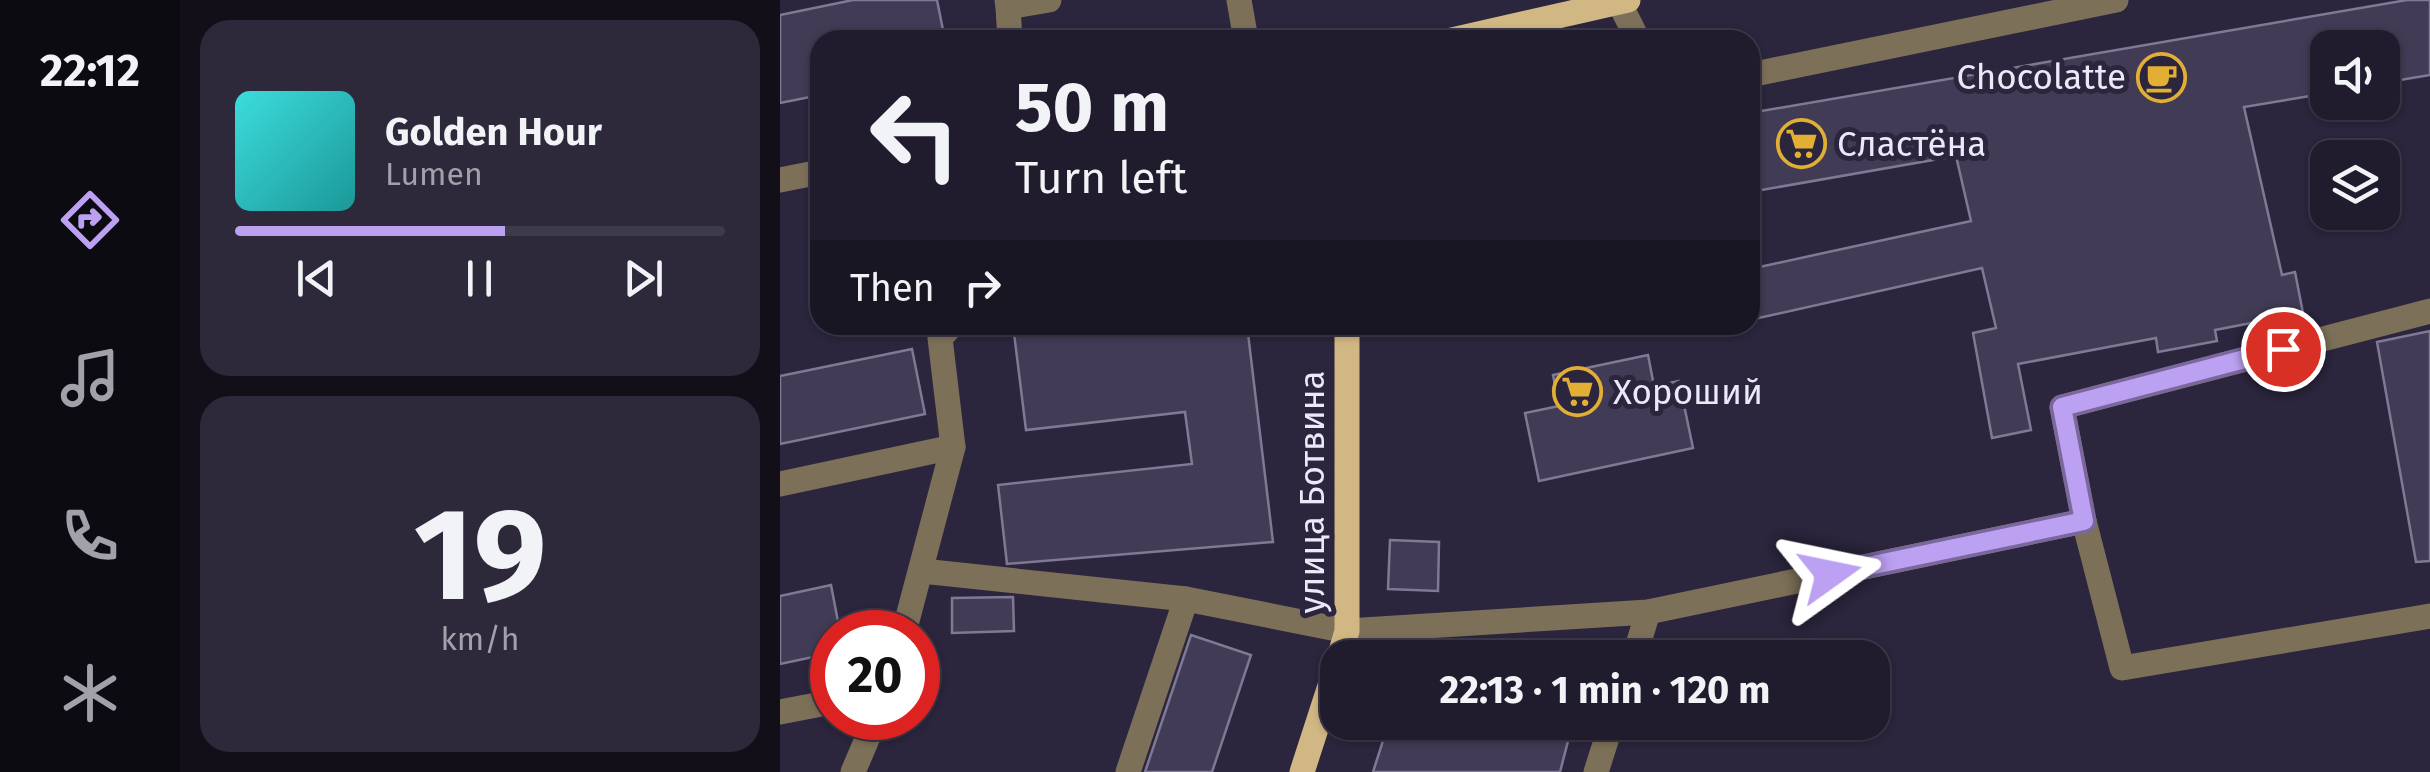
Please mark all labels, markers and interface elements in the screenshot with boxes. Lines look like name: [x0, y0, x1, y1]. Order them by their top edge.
map controls: [2310, 30, 2400, 230]
button: sound: [2310, 30, 2400, 120]
text: 22:12: [40, 44, 140, 98]
cafe icon: Chocolatte: [2135, 51, 2187, 103]
place label: Chocolatte: [1956, 56, 2126, 98]
text: 50 m: [1015, 66, 1169, 150]
icon: left: [850, 70, 980, 200]
text: Golden Hour: [385, 109, 602, 155]
supermarket icon: Сластёна: [1776, 118, 1828, 170]
place label: Сластёна: [1837, 123, 1986, 165]
button: layers: [2310, 140, 2400, 230]
text: Turn left: [1015, 151, 1187, 205]
text: Lumen: [385, 155, 483, 193]
icon: directions: [55, 185, 125, 255]
icon: previous: [289, 251, 344, 306]
icon: pause: [452, 251, 507, 306]
icon: next: [616, 251, 671, 306]
icon: right: [955, 260, 1010, 315]
text: Then: [850, 265, 935, 311]
pin: [2241, 307, 2326, 392]
icon: arrive: [2256, 322, 2311, 377]
icon: music: [55, 343, 125, 413]
supermarket icon: Хороший: [1552, 366, 1604, 418]
street label: улица Ботвина: [1291, 371, 1333, 613]
place label: Хороший: [1613, 371, 1763, 413]
text: 19: [413, 477, 547, 633]
icon: phone: [55, 501, 125, 571]
position arrow: [1778, 522, 1882, 626]
speed limit sign: 20: [810, 610, 940, 740]
text: km/h: [440, 620, 520, 658]
icon: climate: [55, 658, 125, 728]
text: 22:13 · 1 min · 120 m: [1440, 667, 1770, 713]

